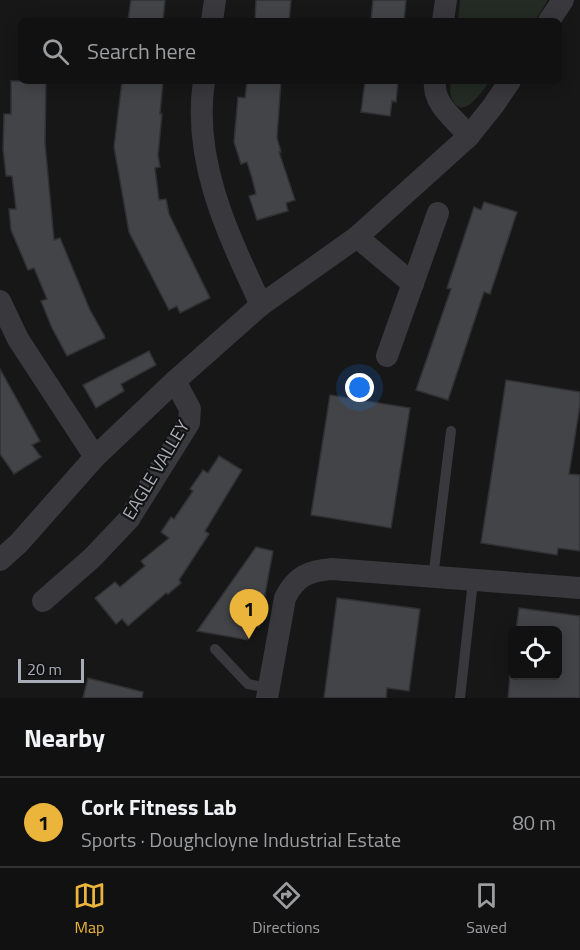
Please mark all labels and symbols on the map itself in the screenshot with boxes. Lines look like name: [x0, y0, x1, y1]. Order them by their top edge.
your location: [345, 373, 374, 402]
street label: EAGLE VALLEY: [115, 415, 196, 525]
pin: 1: [230, 590, 268, 639]
scale bar: [18, 656, 84, 684]

